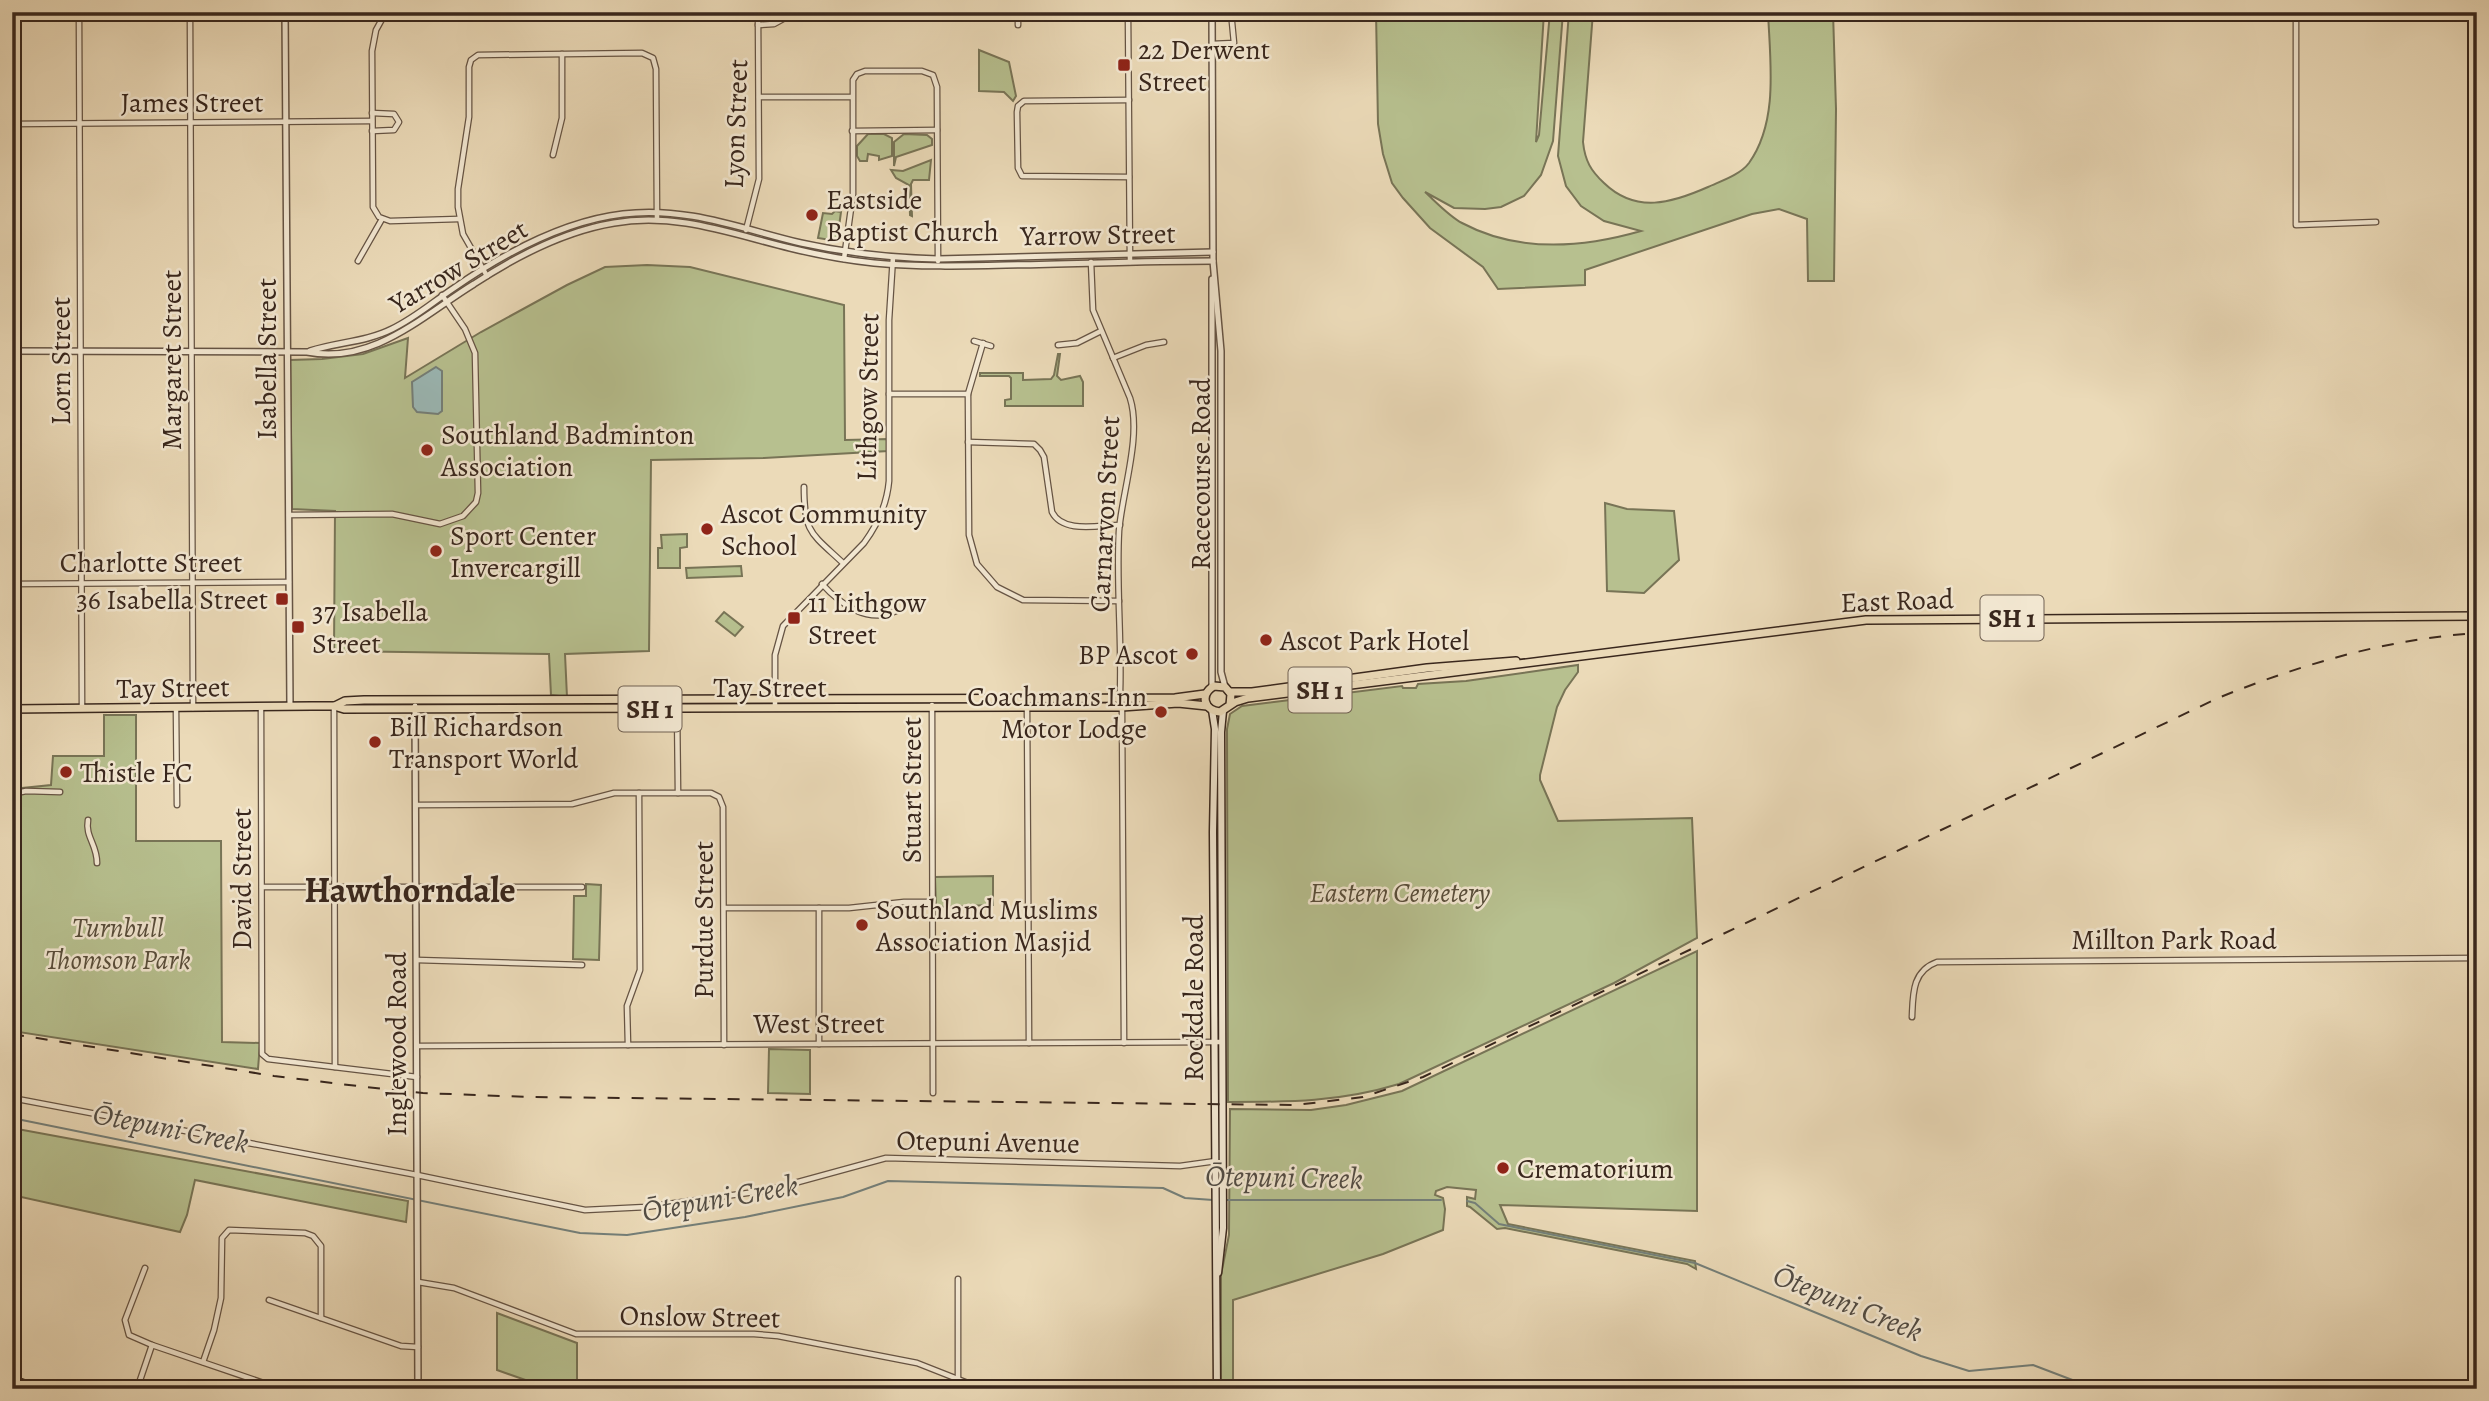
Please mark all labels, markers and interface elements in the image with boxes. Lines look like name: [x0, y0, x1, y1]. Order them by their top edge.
place label: 22 Derwent Street: [1138, 31, 1270, 101]
marker: 22 Derwent Street: [1116, 57, 1132, 73]
street label: Lyon Street: [715, 59, 757, 189]
street label: James Street: [121, 84, 263, 122]
place label: Eastside Baptist Church: [826, 181, 999, 251]
marker: Eastside Baptist Church: [804, 207, 820, 223]
street label: Yarrow Street: [381, 211, 535, 324]
street label: Yarrow Street: [1019, 215, 1176, 255]
street label: Margaret Street: [153, 270, 191, 450]
street label: Isabella Street: [248, 278, 286, 440]
street label: Lorn Street: [42, 297, 80, 425]
street label: Lithgow Street: [848, 313, 888, 481]
street label: Racecourse Road: [1182, 377, 1220, 570]
street label: Carnarvon Street: [1081, 415, 1129, 613]
place label: Southland Badminton Association: [440, 416, 694, 486]
marker: Southland Badminton Association: [419, 442, 435, 458]
place label: Ascot Community School: [720, 495, 927, 565]
place label: Sport Center Invercargill: [450, 517, 597, 587]
marker: Ascot Community School: [699, 521, 715, 537]
marker: Sport Center Invercargill: [428, 543, 444, 559]
street label: Charlotte Street: [60, 544, 242, 582]
street label: East Road: [1840, 580, 1955, 622]
place label: 36 Isabella Street: [76, 581, 268, 619]
place label: 11 Lithgow Street: [808, 584, 927, 654]
marker: 36 Isabella Street: [274, 591, 290, 607]
place label: 37 Isabella Street: [312, 593, 428, 663]
road number: SH 1: [1980, 596, 2044, 640]
marker: 11 Lithgow Street: [786, 610, 802, 626]
marker: 37 Isabella Street: [290, 619, 306, 635]
place label: Ascot Park Hotel: [1279, 622, 1469, 660]
marker: Ascot Park Hotel: [1258, 632, 1274, 648]
place label: BP Ascot: [1078, 636, 1178, 674]
marker: BP Ascot: [1184, 646, 1200, 662]
street label: Tay Street: [116, 668, 230, 708]
road number: SH 1: [1288, 668, 1352, 712]
street label: Tay Street: [713, 669, 827, 707]
place label: Coachmans Inn Motor Lodge: [967, 678, 1147, 748]
road number: SH 1: [618, 687, 682, 732]
marker: Coachmans Inn Motor Lodge: [1153, 704, 1169, 720]
place label: Bill Richardson Transport World: [389, 708, 579, 778]
street label: Stuart Street: [893, 717, 931, 863]
marker: Bill Richardson Transport World: [367, 734, 383, 750]
place label: Thistle FC: [80, 754, 193, 792]
marker: Thistle FC: [58, 764, 74, 780]
street label: David Street: [223, 808, 261, 950]
street label: Purdue Street: [685, 841, 723, 999]
district label: Hawthorndale: [304, 866, 516, 914]
park label: Eastern Cemetery: [1310, 874, 1490, 912]
place label: Southland Muslims Association Masjid: [875, 891, 1098, 961]
park label: Turnbull Thomson Park: [45, 909, 191, 979]
street label: Rockdale Road: [1175, 914, 1213, 1081]
marker: Southland Muslims Association Masjid: [854, 917, 870, 933]
street label: Millton Park Road: [2071, 921, 2278, 959]
street label: Inglewood Road: [378, 951, 416, 1136]
street label: West Street: [752, 1005, 885, 1043]
water label: Ōtepuni Creek: [90, 1093, 252, 1163]
street label: Otepuni Avenue: [896, 1121, 1080, 1163]
place label: Crematorium: [1517, 1150, 1674, 1188]
water label: Ōtepuni Creek: [1205, 1156, 1363, 1198]
marker: Crematorium: [1495, 1160, 1511, 1176]
water label: Ōtepuni Creek: [639, 1165, 801, 1231]
water label: Ōtepuni Creek: [1767, 1255, 1929, 1351]
street label: Onslow Street: [619, 1297, 781, 1337]

